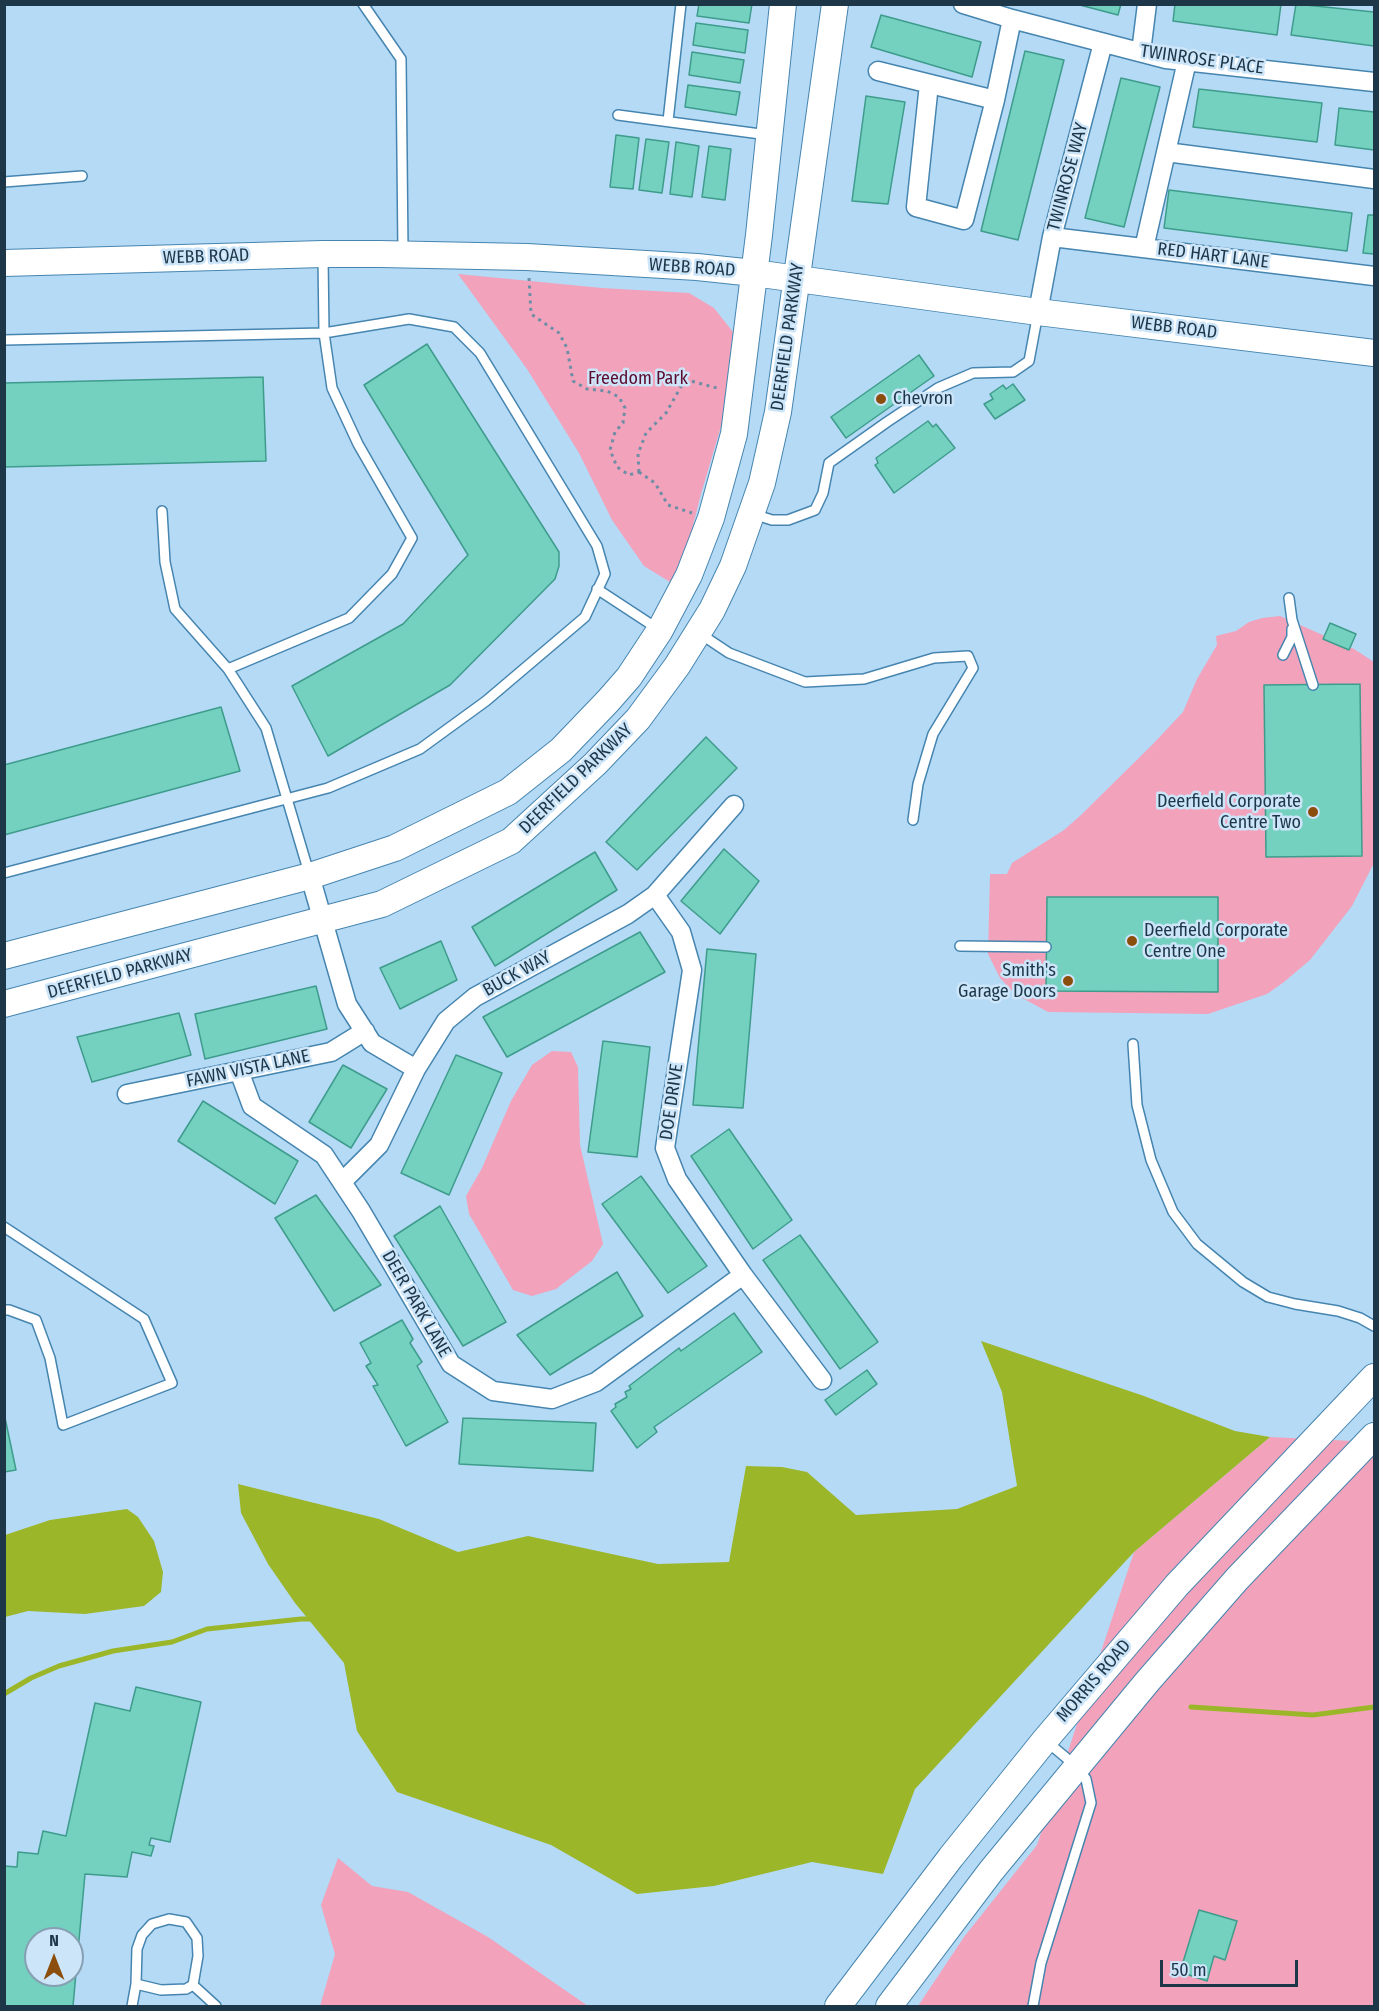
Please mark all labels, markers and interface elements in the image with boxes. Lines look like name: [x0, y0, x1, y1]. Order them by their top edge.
street label: TWINROSE PLACE: [1139, 41, 1265, 79]
street label: TWINROSE WAY: [1043, 121, 1093, 233]
street label: RED HART LANE: [1156, 238, 1270, 274]
street label: WEBB ROAD: [162, 245, 250, 269]
street label: WEBB ROAD: [648, 254, 736, 282]
street label: DEERFIELD PARKWAY: [767, 262, 809, 412]
street label: WEBB ROAD: [1130, 312, 1218, 344]
park label: Freedom Park: [588, 368, 688, 390]
place label: Chevron: [893, 388, 953, 410]
marker: Chevron: [874, 392, 888, 406]
street label: DEERFIELD PARKWAY: [515, 719, 637, 839]
place label: Deerfield Corporate Centre Two: [1157, 791, 1301, 834]
marker: Deerfield Corporate Centre Two: [1306, 805, 1320, 819]
place label: Deerfield Corporate Centre One: [1144, 920, 1288, 962]
marker: Deerfield Corporate Centre One: [1125, 934, 1139, 948]
street label: DEERFIELD PARKWAY: [45, 944, 195, 1004]
street label: BUCK WAY: [479, 947, 555, 1001]
place label: Smith's Garage Doors: [958, 960, 1056, 1002]
marker: Smith's Garage Doors: [1061, 974, 1075, 988]
street label: FAWN VISTA LANE: [184, 1045, 312, 1093]
street label: DOE DRIVE: [656, 1062, 688, 1142]
street label: DEER PARK LANE: [377, 1247, 455, 1361]
street label: MORRIS ROAD: [1052, 1635, 1136, 1727]
north arrow: [24, 1927, 84, 1987]
text: N: [49, 1931, 59, 1950]
scale bar: [1163, 1948, 1301, 1986]
text: 50 m: [1171, 1959, 1207, 1981]

